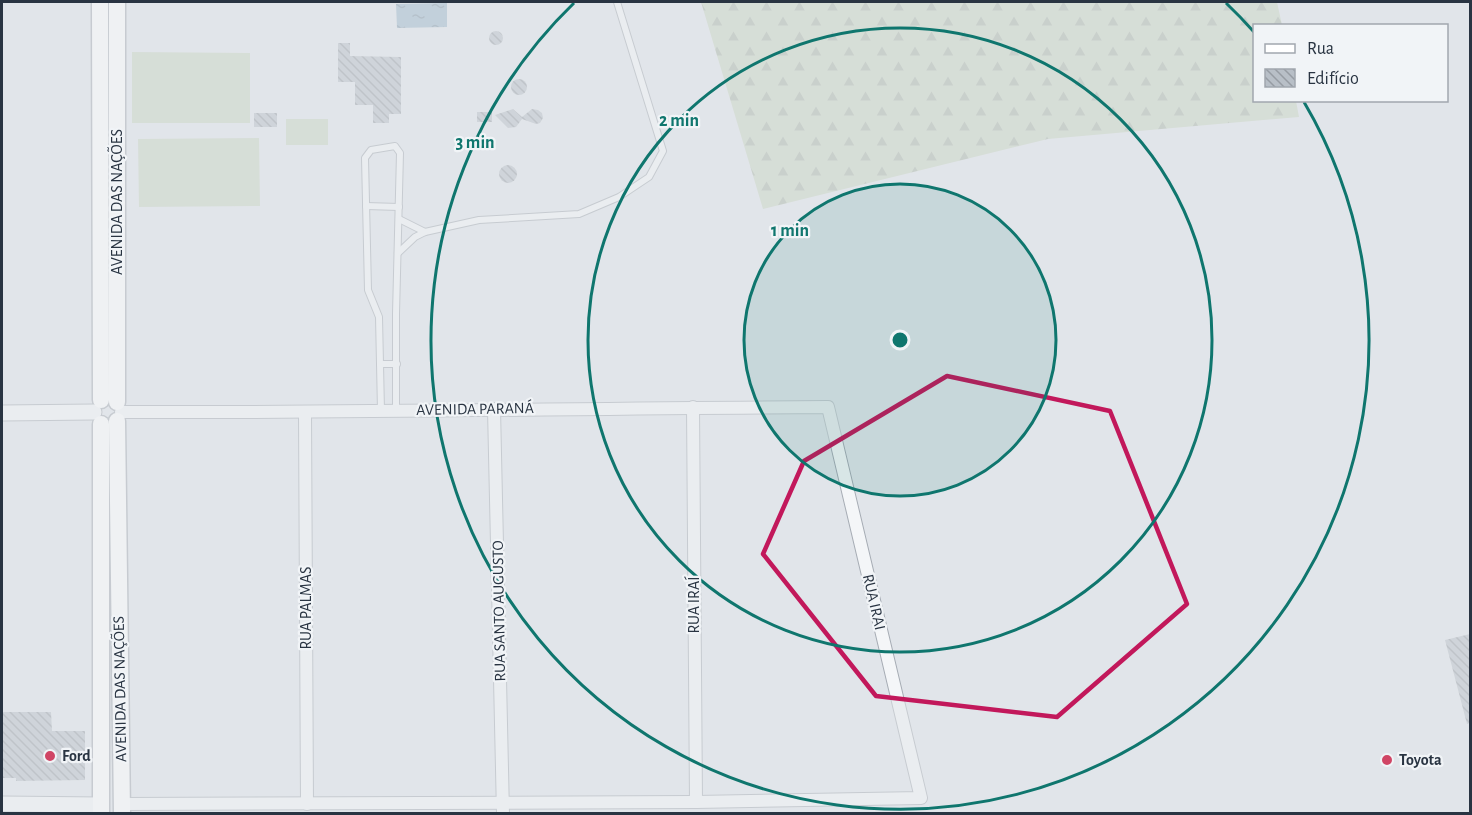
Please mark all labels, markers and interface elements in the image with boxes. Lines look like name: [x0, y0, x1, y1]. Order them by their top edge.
legend: [1253, 24, 1448, 102]
text: Rua: [1307, 40, 1334, 58]
text: Edifício: [1307, 70, 1359, 88]
text: 2 min: [659, 112, 699, 130]
street label: AVENIDA DAS NAÇÕES: [107, 129, 125, 275]
text: 3 min: [455, 134, 495, 152]
text: 1 min: [771, 222, 809, 240]
centre of rings: [890, 330, 910, 350]
street label: AVENIDA PARANÁ: [416, 398, 534, 418]
street label: RUA SANTO AUGUSTO: [490, 540, 508, 682]
street label: RUA PALMAS: [298, 566, 314, 650]
street label: RUA IRAI: [860, 572, 888, 632]
street label: RUA IRAÍ: [684, 576, 702, 633]
street label: AVENIDA DAS NAÇÕES: [109, 616, 129, 762]
place label: Ford: [62, 748, 91, 764]
marker: Ford: [43, 749, 57, 763]
place label: Toyota: [1399, 752, 1442, 769]
marker: Toyota: [1380, 753, 1394, 767]

